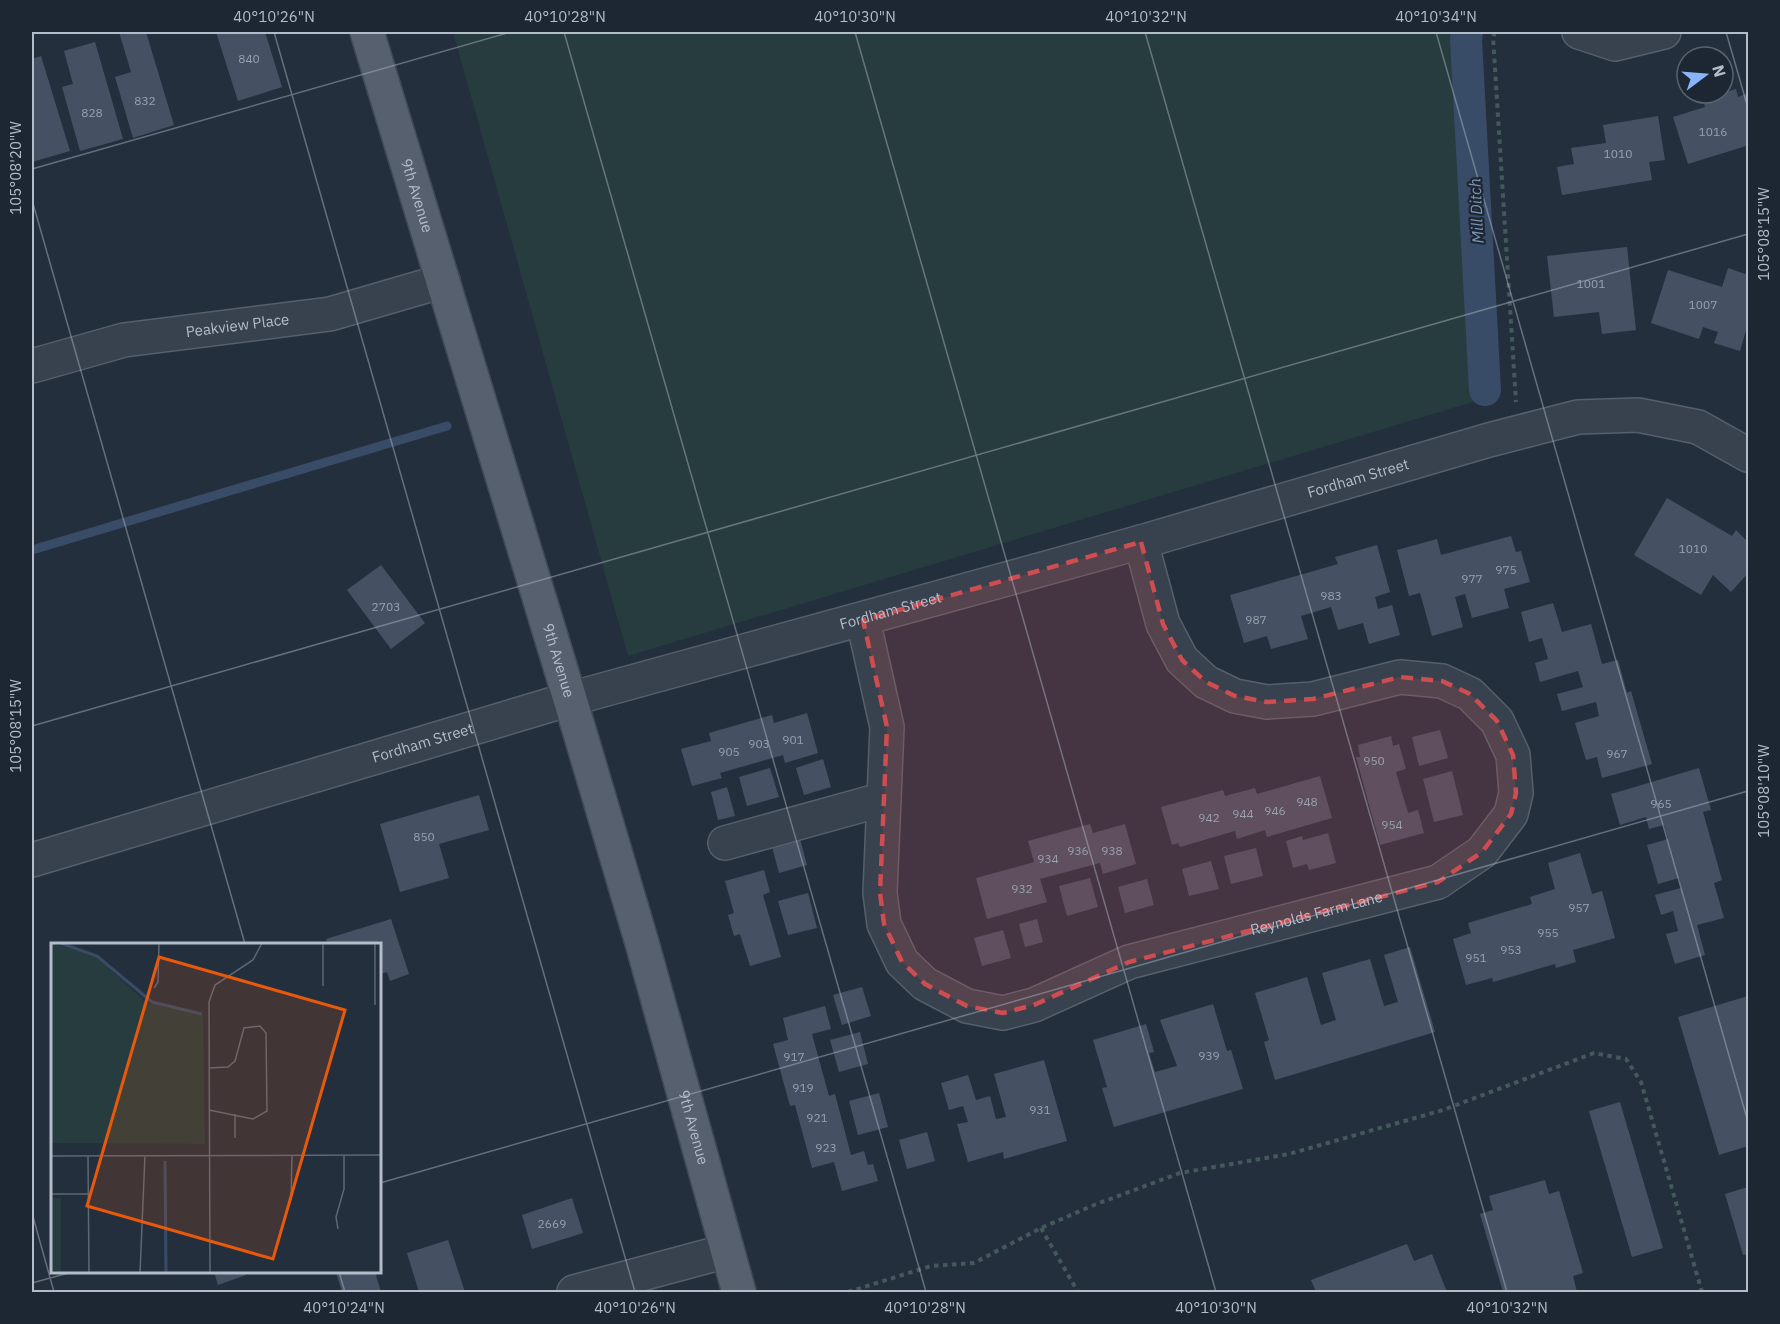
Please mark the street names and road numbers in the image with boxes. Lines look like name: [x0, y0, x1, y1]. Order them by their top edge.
street label: 9th Avenue: [397, 156, 437, 235]
street label: Peakview Place: [185, 309, 290, 341]
street label: Fordham Street: [1305, 454, 1411, 502]
street label: Fordham Street: [837, 587, 944, 633]
street label: 9th Avenue: [539, 621, 579, 700]
street label: Fordham Street: [370, 718, 476, 767]
street label: Reynolds Farm Lane: [1248, 887, 1385, 939]
street label: 9th Avenue: [674, 1088, 713, 1167]

